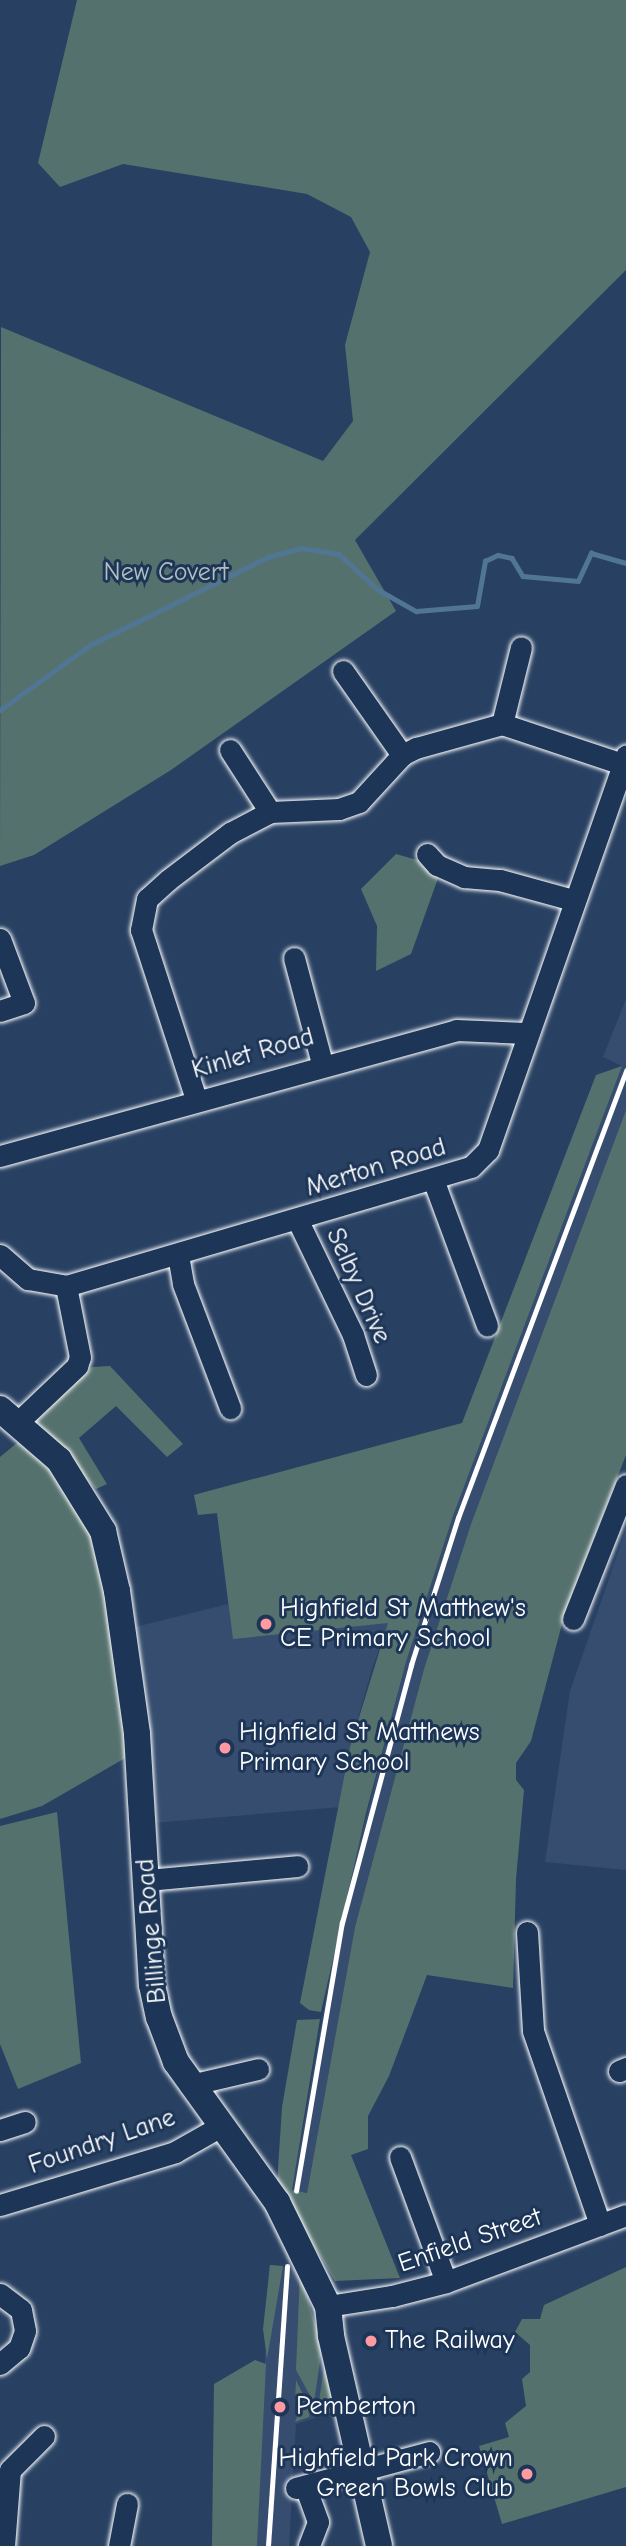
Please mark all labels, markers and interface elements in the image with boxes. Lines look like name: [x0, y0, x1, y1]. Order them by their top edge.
park label: New Covert: [104, 557, 228, 589]
street label: Kinlet Road: [188, 1022, 318, 1086]
street label: Merton Road: [302, 1132, 450, 1204]
street label: Selby Drive: [319, 1223, 397, 1349]
place label: Highfield St Matthew's CE Primary School: [280, 1593, 526, 1654]
marker: Highfield St Matthew's CE Primary School: [258, 1616, 274, 1632]
place label: Highfield St Matthews Primary School: [239, 1717, 480, 1778]
marker: Highfield St Matthews Primary School: [217, 1740, 233, 1756]
street label: Billinge Road: [130, 1857, 174, 2005]
street label: Foundry Lane: [25, 2102, 179, 2182]
street label: Enfield Street: [394, 2202, 546, 2280]
place label: The Railway: [385, 2325, 515, 2357]
marker: The Railway: [363, 2333, 379, 2349]
place label: Pemberton: [296, 2391, 416, 2423]
marker: Pemberton: [270, 2397, 290, 2417]
place label: Highfield Park Crown Green Bowls Club: [278, 2443, 513, 2504]
marker: Highfield Park Crown Green Bowls Club: [519, 2466, 535, 2482]

